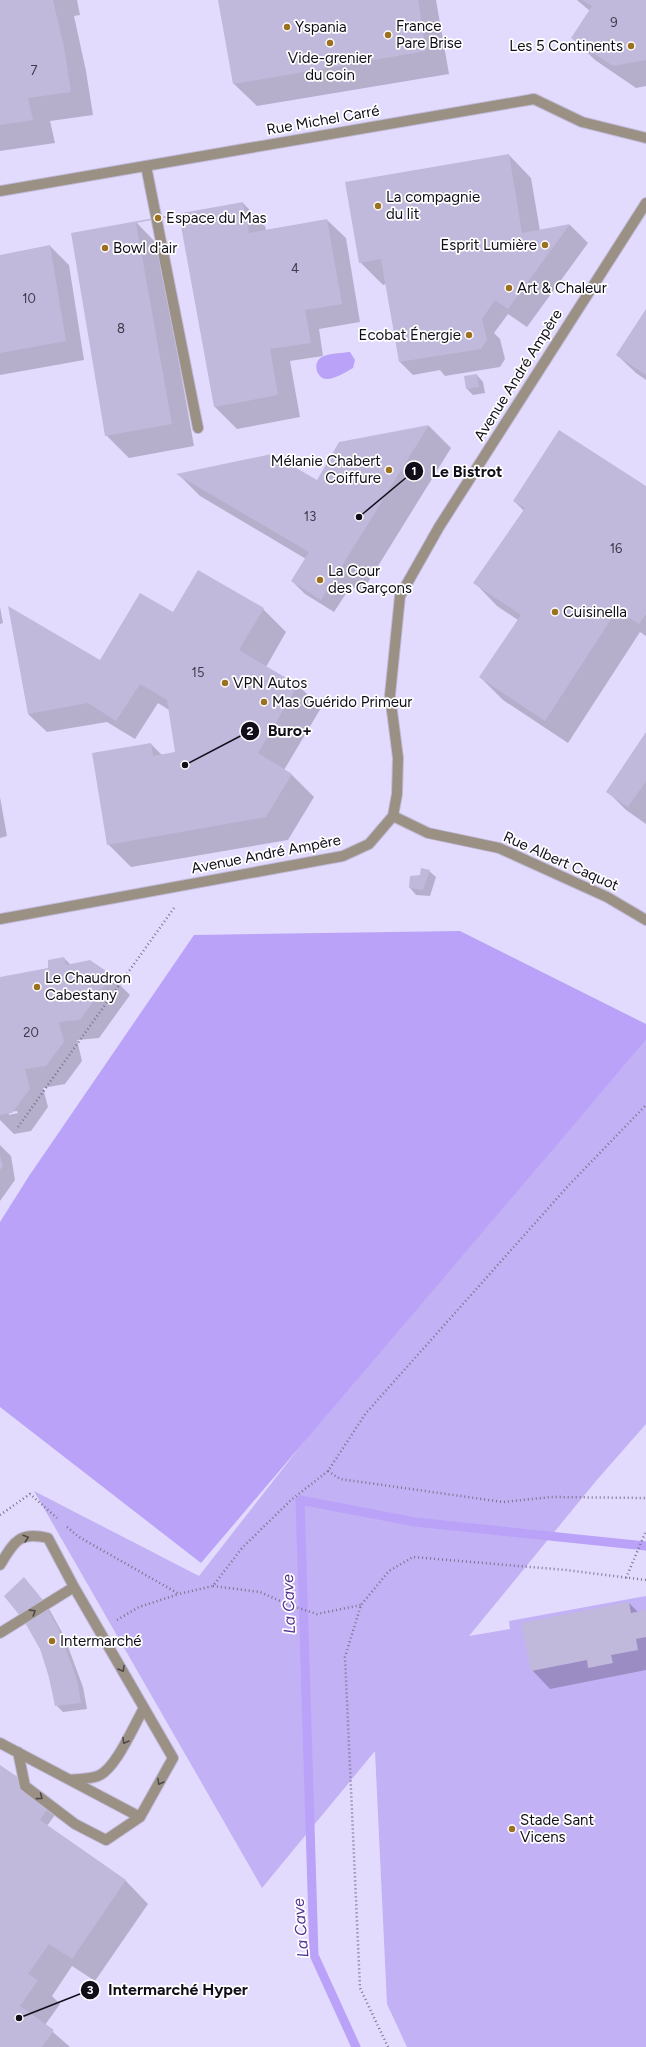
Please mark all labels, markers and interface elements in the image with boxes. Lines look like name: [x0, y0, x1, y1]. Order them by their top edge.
house number: 9: [610, 15, 618, 30]
place label: France Pare Brise: [396, 17, 462, 52]
place label: Yspania: [295, 18, 347, 36]
marker: Yspania: [282, 22, 292, 32]
marker: France Pare Brise: [383, 30, 393, 40]
place label: Les 5 Continents: [509, 37, 623, 55]
marker: Vide-grenier du coin: [325, 38, 335, 48]
marker: Les 5 Continents: [626, 41, 636, 51]
place label: Vide-grenier du coin: [288, 49, 372, 84]
house number: 7: [31, 63, 38, 78]
street label: Rue Michel Carré: [265, 101, 381, 139]
place label: La compagnie du lit: [386, 188, 480, 223]
marker: La compagnie du lit: [373, 201, 383, 211]
place label: Espace du Mas: [166, 209, 267, 227]
marker: Espace du Mas: [153, 213, 163, 223]
place label: Esprit Lumière: [440, 236, 537, 254]
place label: Bowl d'air: [113, 239, 177, 257]
marker: Esprit Lumière: [540, 240, 550, 250]
marker: Bowl d'air: [100, 243, 110, 253]
house number: 4: [291, 261, 299, 276]
place label: Art & Chaleur: [517, 279, 607, 297]
marker: Art & Chaleur: [504, 283, 514, 293]
house number: 10: [22, 291, 36, 306]
street label: Avenue André Ampère: [470, 306, 566, 444]
house number: 8: [117, 321, 125, 336]
place label: Ecobat Énergie: [359, 326, 461, 344]
marker: Ecobat Énergie: [464, 330, 474, 340]
place label: Mélanie Chabert Coiffure: [271, 452, 381, 487]
callout: Le Bistrot: [404, 457, 511, 485]
text: Le Bistrot: [432, 462, 502, 481]
text: 1: [411, 464, 417, 478]
marker: Mélanie Chabert Coiffure: [384, 465, 394, 475]
house number: 13: [304, 509, 316, 524]
house number: 16: [610, 541, 622, 556]
place label: La Cour des Garçons: [328, 562, 412, 597]
marker: La Cour des Garçons: [315, 575, 325, 585]
place label: Cuisinella: [563, 603, 627, 621]
marker: Cuisinella: [550, 607, 560, 617]
house number: 15: [192, 665, 204, 680]
place label: VPN Autos: [233, 674, 307, 692]
marker: VPN Autos: [220, 678, 230, 688]
place label: Mas Guérido Primeur: [272, 693, 412, 711]
marker: Mas Guérido Primeur: [259, 697, 269, 707]
callout: Buro+: [240, 717, 320, 745]
text: Buro+: [268, 721, 312, 740]
text: 2: [247, 724, 254, 738]
street label: Rue Albert Caquot: [501, 827, 622, 895]
street label: Avenue André Ampère: [190, 831, 342, 877]
place label: Le Chaudron Cabestany: [45, 969, 131, 1004]
marker: Le Chaudron Cabestany: [32, 982, 42, 992]
house number: 20: [23, 1025, 39, 1040]
one-way arrow: [22, 1534, 29, 1543]
water label: La Cave: [278, 1574, 299, 1634]
one-way arrow: [29, 1609, 36, 1617]
place label: Intermarché: [60, 1632, 142, 1650]
marker: Intermarché: [47, 1636, 57, 1646]
one-way arrow: [117, 1665, 124, 1672]
one-way arrow: [122, 1737, 129, 1745]
one-way arrow: [157, 1778, 164, 1785]
one-way arrow: [35, 1792, 42, 1799]
place label: Stade Sant Vicens: [520, 1811, 594, 1846]
marker: Stade Sant Vicens: [507, 1824, 517, 1834]
water label: La Cave: [288, 1897, 313, 1958]
callout: Intermarché Hyper: [80, 1976, 256, 2004]
text: Intermarché Hyper: [108, 1980, 248, 1999]
text: 3: [87, 1983, 94, 1997]

